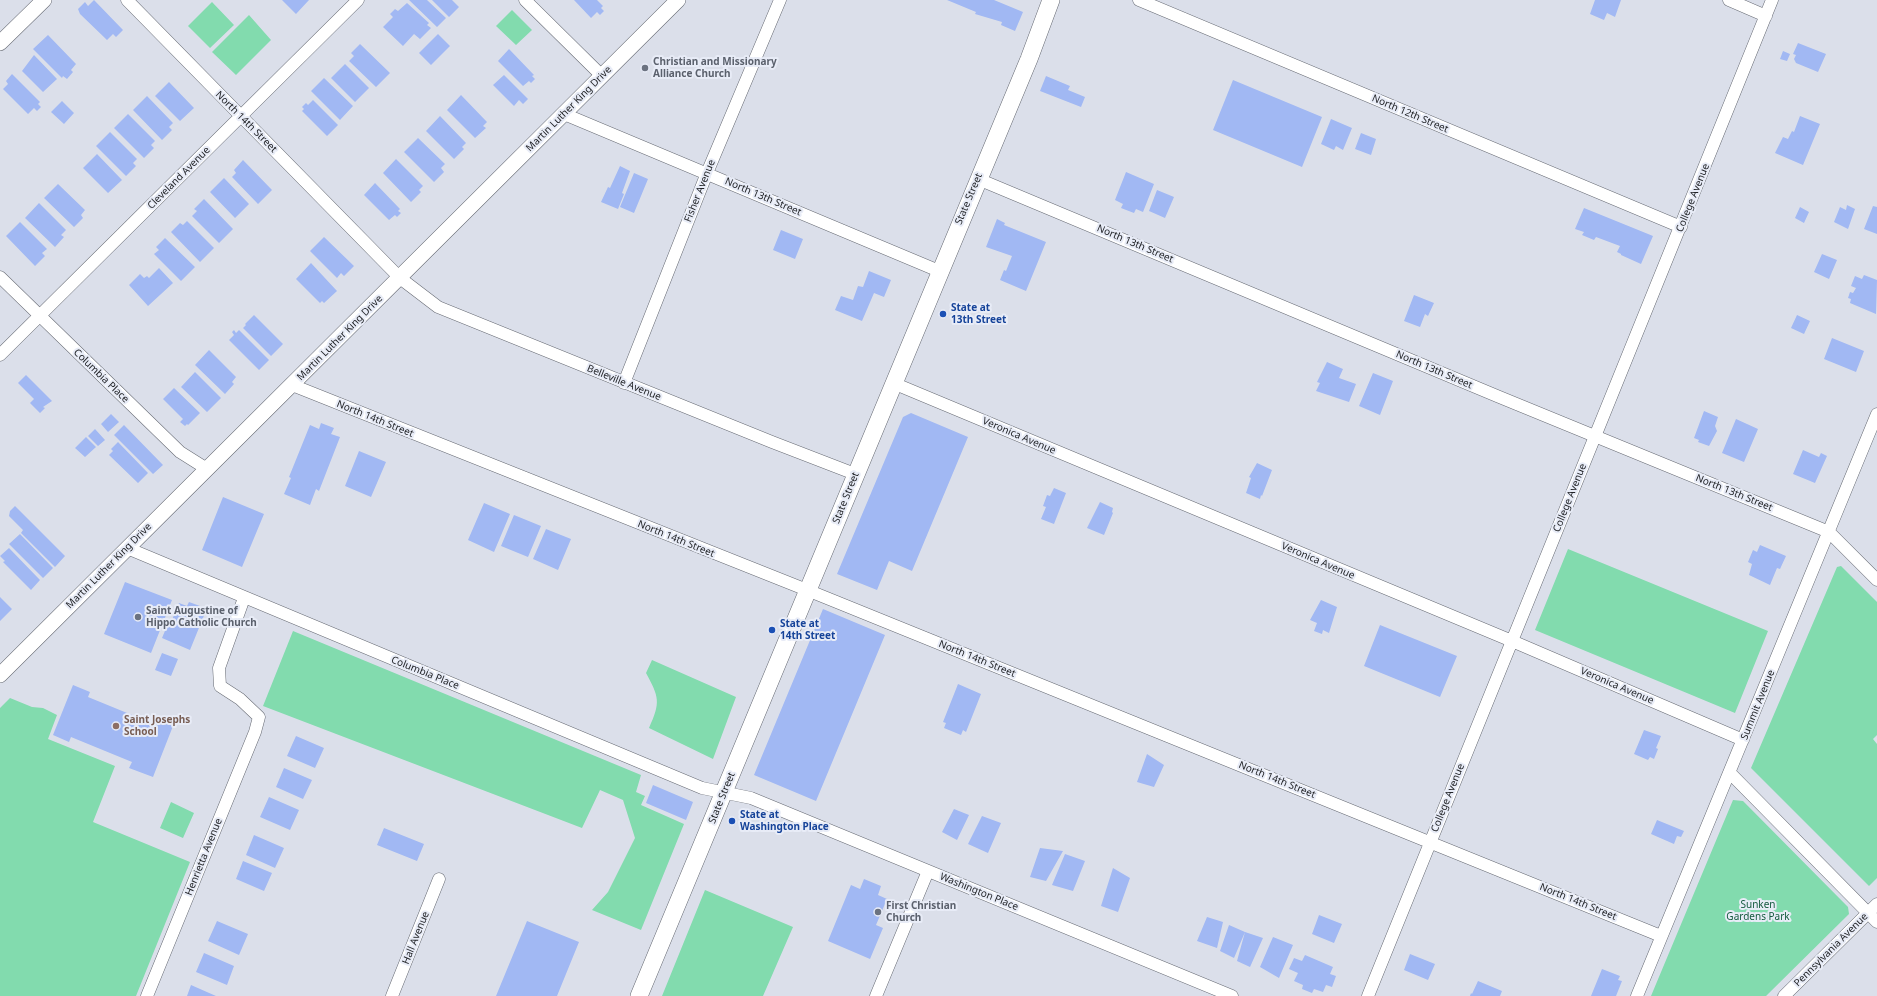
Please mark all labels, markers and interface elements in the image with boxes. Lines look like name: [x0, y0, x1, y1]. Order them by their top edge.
place label: Christian and Missionary Alliance Church: [653, 56, 777, 80]
marker: Christian and Missionary Alliance Church: [640, 63, 650, 73]
street label: Martin Luther King Drive: [524, 64, 614, 154]
street label: North 14th Street: [213, 89, 279, 155]
street label: North 12th Street: [1370, 92, 1450, 136]
street label: Cleveland Avenue: [145, 144, 213, 212]
street label: Fisher Avenue: [682, 158, 718, 224]
street label: College Avenue: [1674, 162, 1712, 234]
street label: State Street: [953, 172, 985, 226]
street label: North 13th Street: [723, 175, 803, 219]
street label: North 13th Street: [1095, 222, 1175, 266]
street label: Martin Luther King Drive: [295, 293, 385, 383]
place label: State at 13th Street: [951, 302, 1006, 326]
marker: State at 13th Street: [938, 309, 948, 319]
street label: Columbia Place: [71, 347, 131, 405]
street label: North 13th Street: [1394, 348, 1474, 392]
street label: Belleville Avenue: [585, 363, 663, 403]
street label: North 14th Street: [335, 398, 415, 440]
street label: Veronica Avenue: [981, 415, 1057, 457]
street label: College Avenue: [1551, 462, 1589, 534]
street label: State Street: [830, 470, 862, 526]
street label: North 13th Street: [1694, 472, 1774, 514]
street label: North 14th Street: [636, 518, 716, 560]
street label: Martin Luther King Drive: [64, 521, 154, 611]
street label: Veronica Avenue: [1280, 540, 1356, 582]
place label: Saint Augustine of Hippo Catholic Church: [146, 605, 257, 628]
marker: Saint Augustine of Hippo Catholic Church: [133, 612, 143, 622]
place label: State at 14th Street: [780, 618, 835, 642]
marker: State at 14th Street: [767, 625, 777, 635]
street label: North 14th Street: [937, 638, 1017, 680]
street label: Columbia Place: [389, 654, 461, 692]
street label: Veronica Avenue: [1579, 665, 1655, 707]
street label: Summit Avenue: [1739, 668, 1777, 742]
place label: Saint Josephs School: [124, 714, 190, 738]
marker: Saint Josephs School: [111, 721, 121, 731]
street label: North 14th Street: [1237, 759, 1317, 801]
street label: College Avenue: [1429, 762, 1467, 834]
street label: State Street: [706, 770, 738, 826]
place label: State at Washington Place: [740, 809, 829, 832]
marker: State at Washington Place: [727, 816, 737, 826]
street label: Henrietta Avenue: [183, 817, 225, 897]
street label: Washington Place: [938, 871, 1020, 913]
street label: North 14th Street: [1538, 881, 1618, 923]
park label: Sunken Gardens Park: [1726, 899, 1790, 922]
place label: First Christian Church: [886, 900, 956, 924]
marker: First Christian Church: [873, 907, 883, 917]
street label: Hall Avenue: [400, 910, 432, 966]
street label: Pennsylvania Avenue: [1792, 911, 1870, 989]

